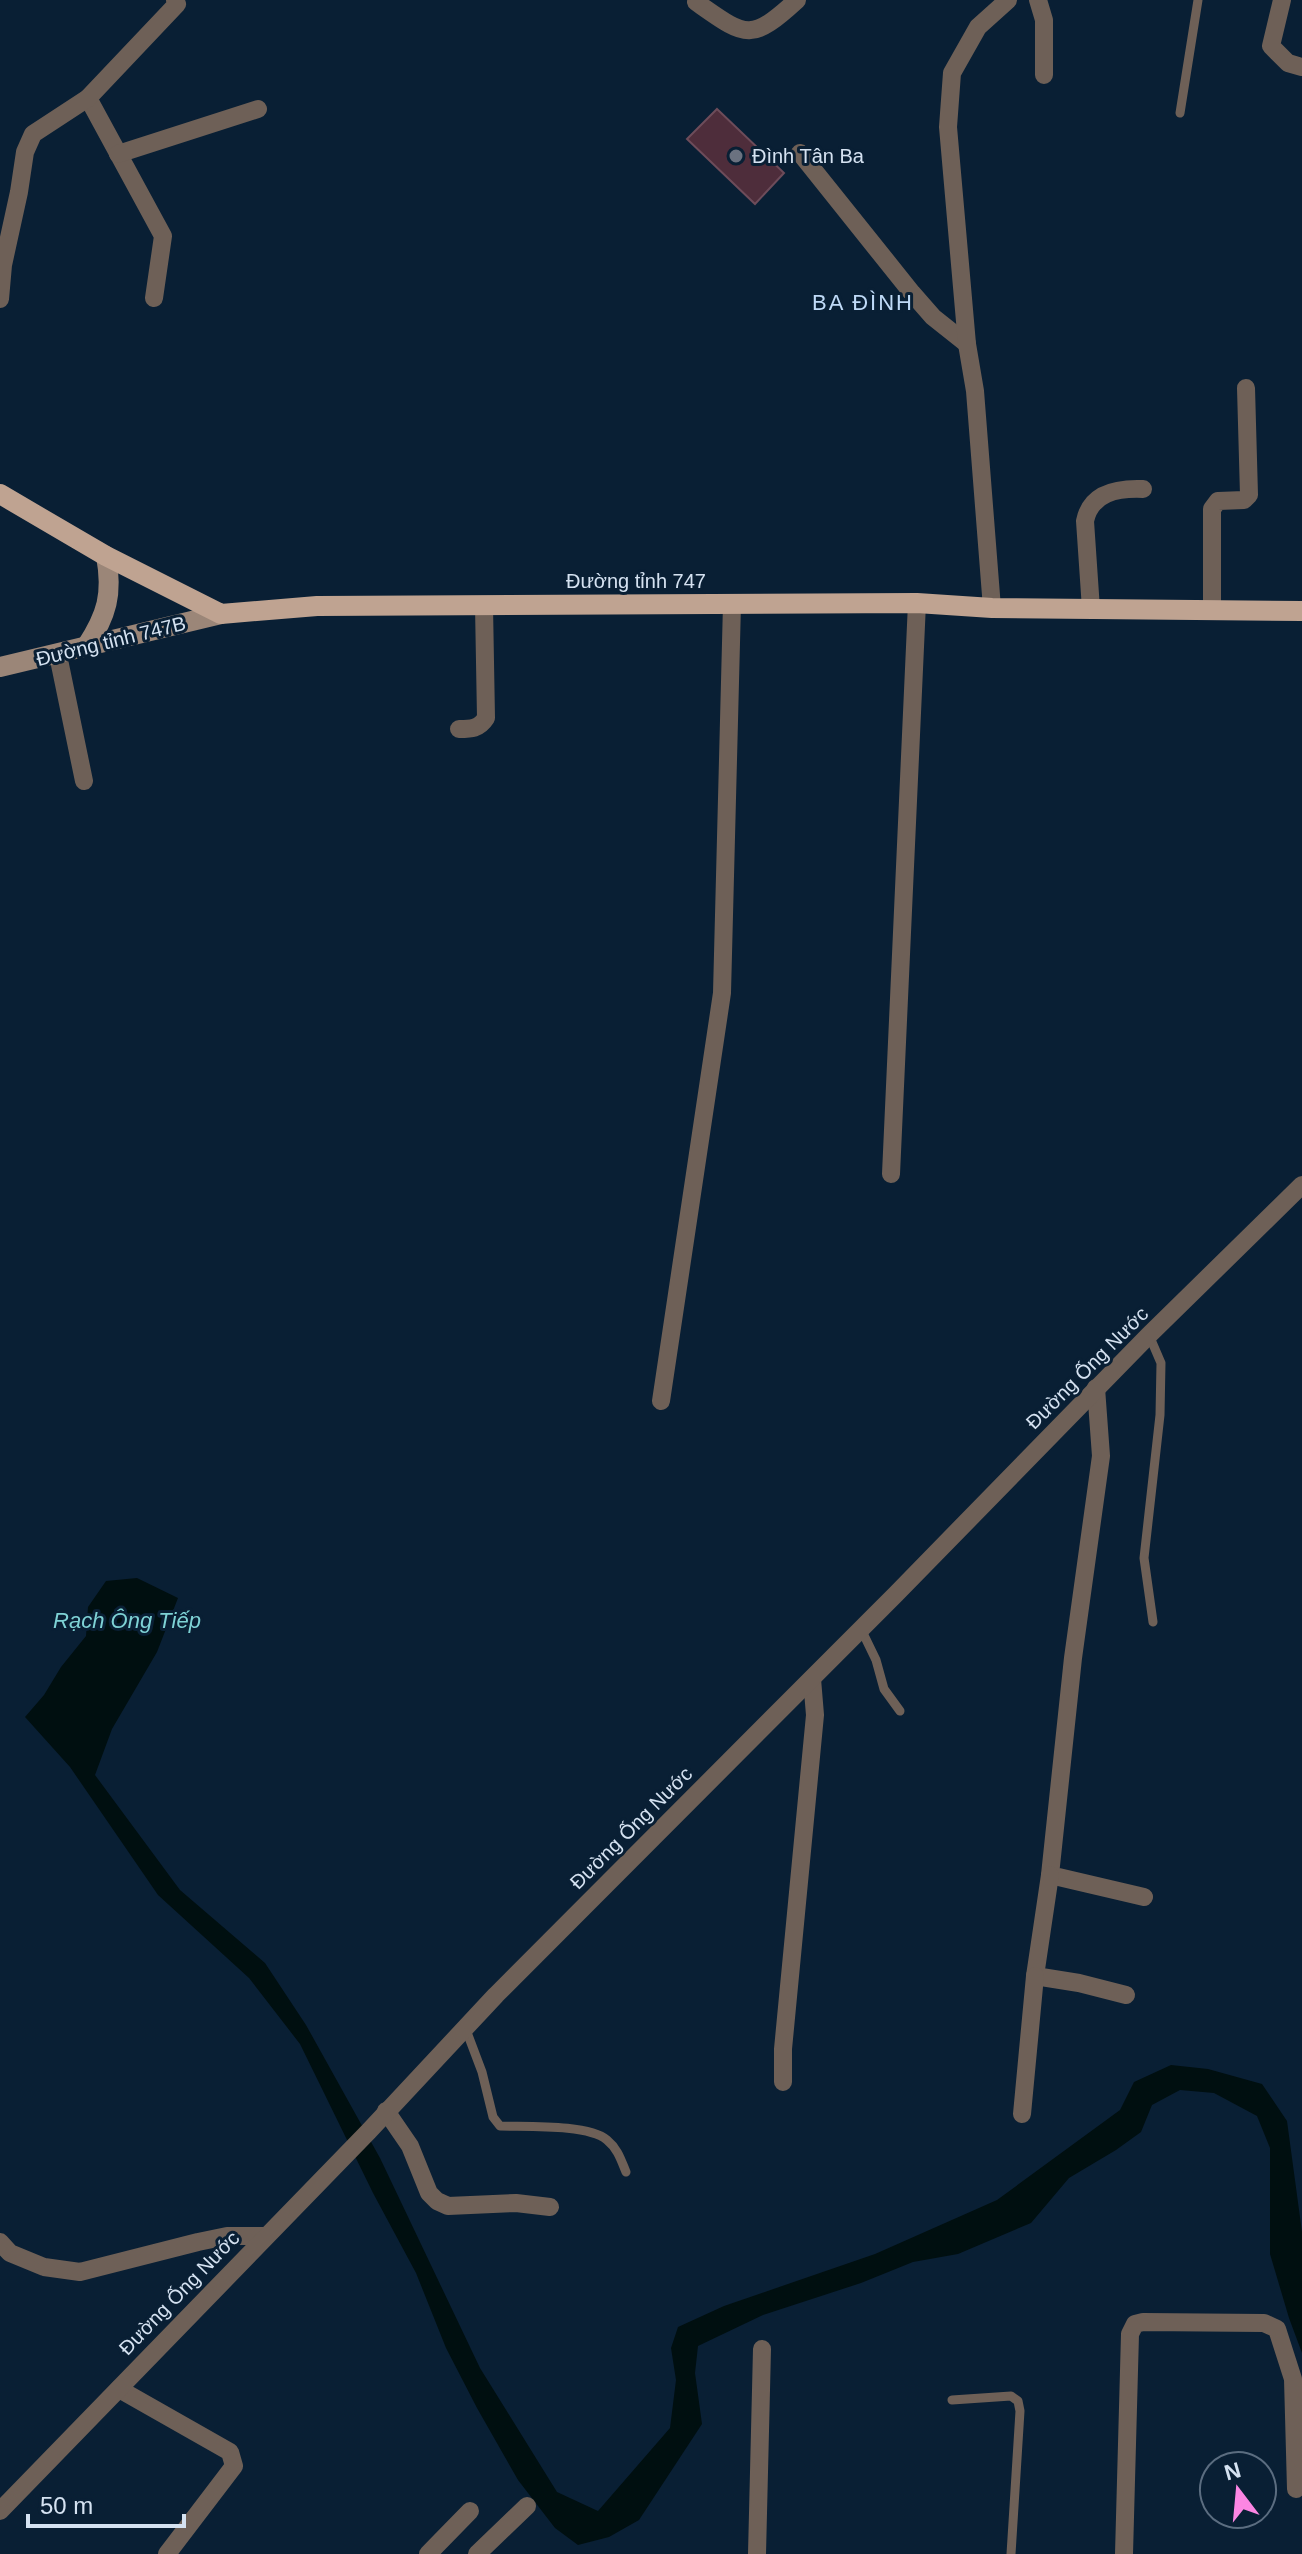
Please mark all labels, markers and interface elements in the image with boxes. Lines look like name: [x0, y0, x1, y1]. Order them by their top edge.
place label: Đình Tân Ba: [752, 145, 865, 167]
marker: Đình Tân Ba: [727, 147, 745, 165]
district label: BA ĐÌNH: [812, 290, 914, 315]
street label: Đường tỉnh 747: [566, 570, 706, 592]
street label: Đường tỉnh 747B: [34, 612, 188, 670]
street label: Đường Ống Nước: [1021, 1302, 1152, 1433]
water label: Rạch Ông Tiếp: [53, 1608, 201, 1633]
street label: Đường Ống Nước: [565, 1762, 696, 1893]
street label: Đường Ống Nước: [114, 2226, 244, 2359]
north arrow: [1198, 2450, 1278, 2530]
text: N: [1222, 2457, 1244, 2485]
scale bar: [28, 2478, 184, 2528]
text: 50 m: [40, 2492, 93, 2519]

